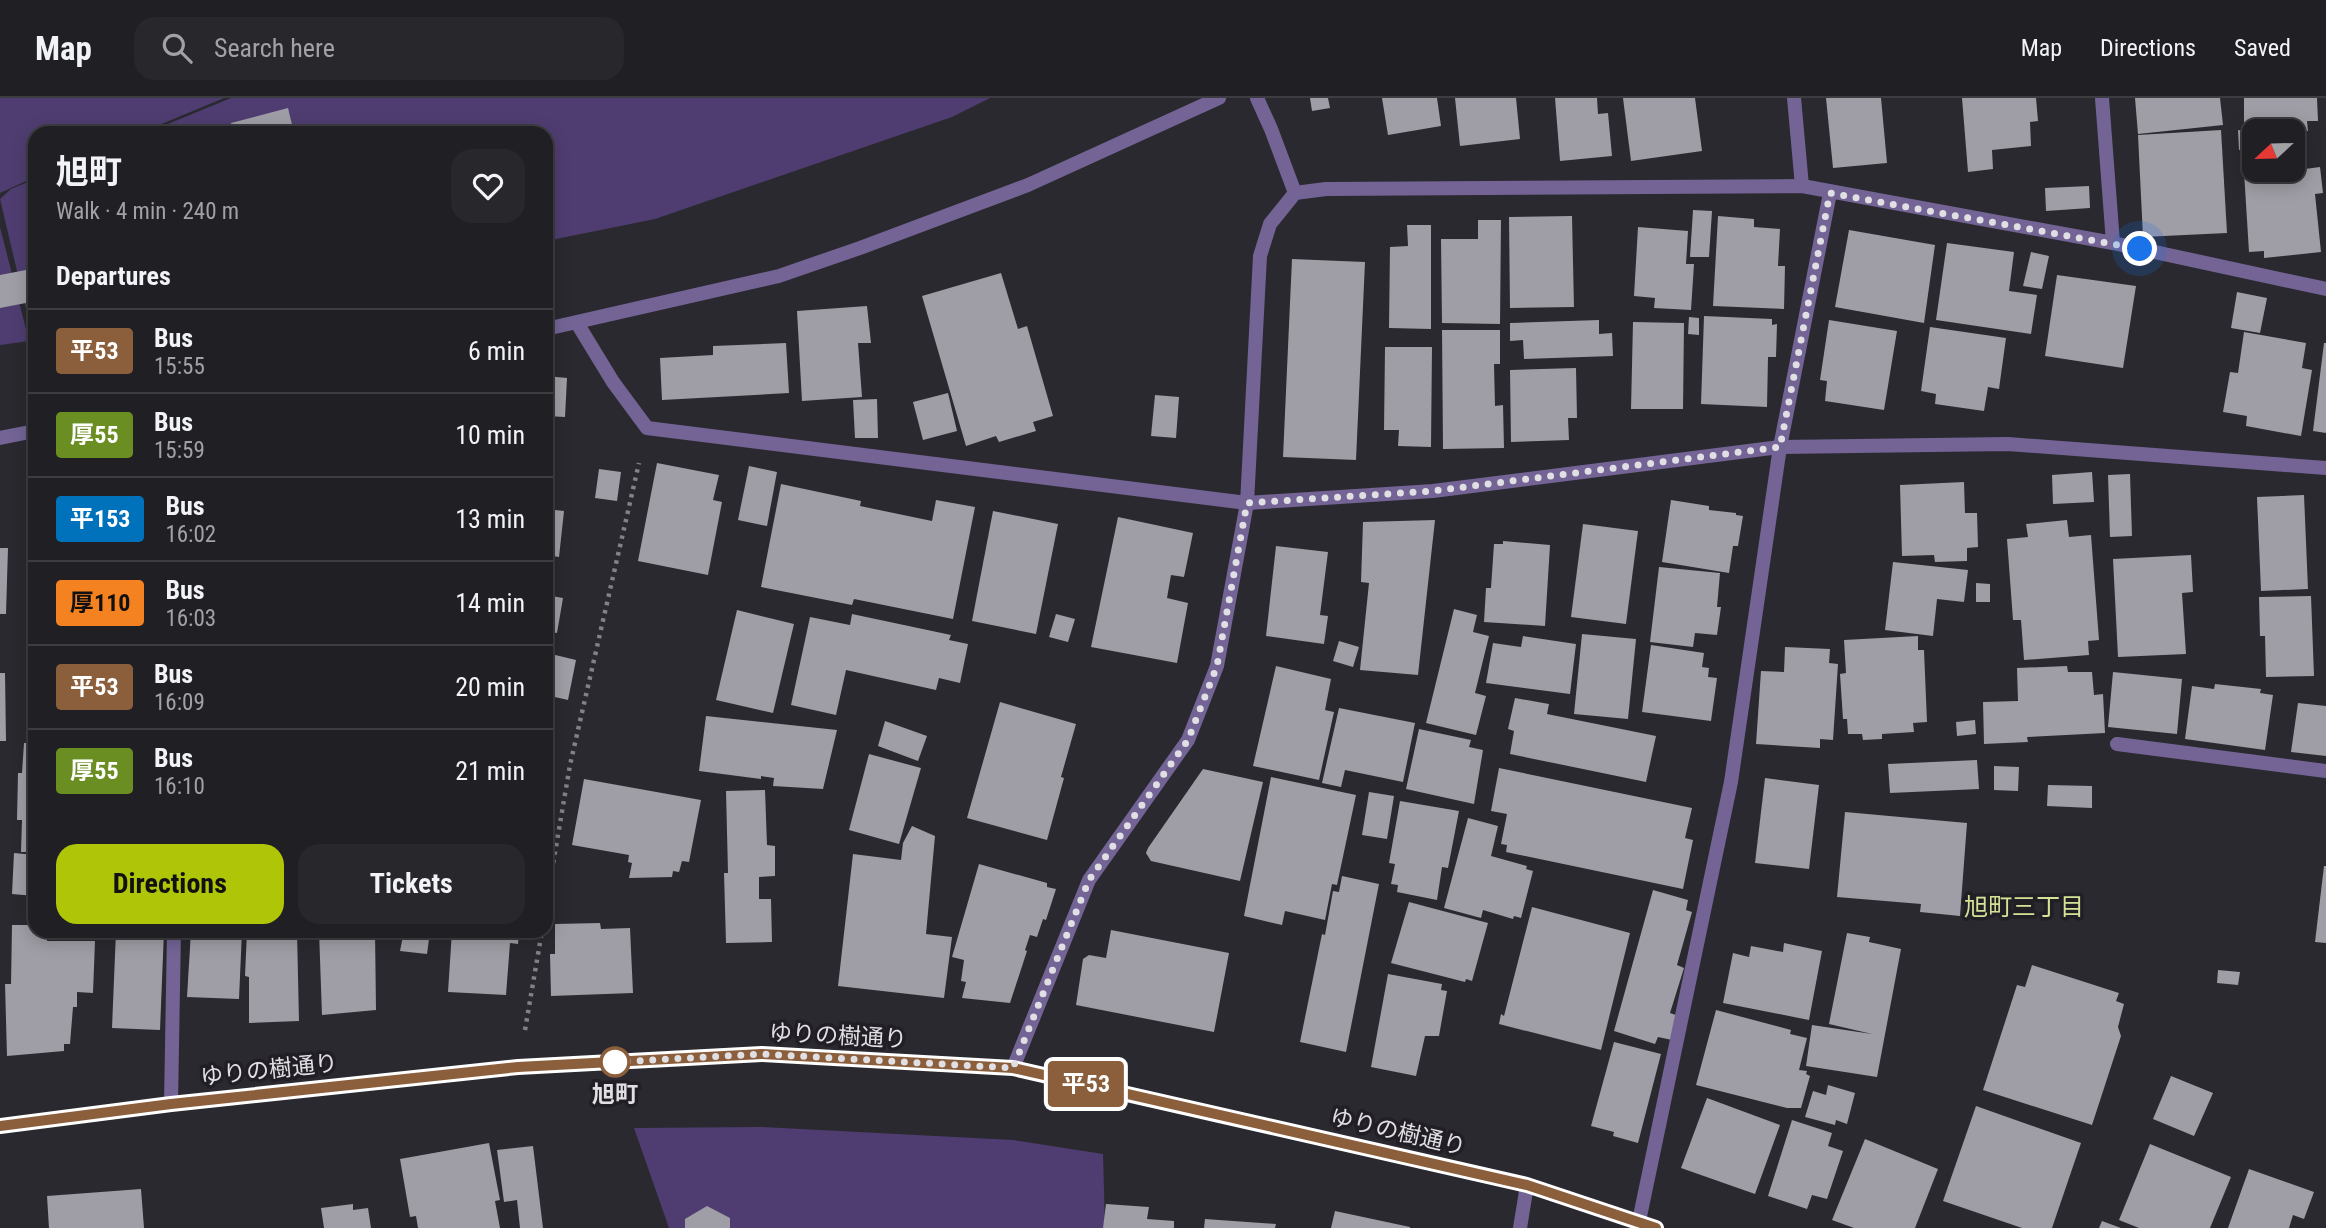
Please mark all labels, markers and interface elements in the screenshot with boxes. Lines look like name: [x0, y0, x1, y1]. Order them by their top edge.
search box: [134, 17, 624, 80]
text: Map: [35, 29, 92, 68]
icon: search: [158, 29, 196, 67]
text: Search here: [214, 33, 335, 63]
text: Map: [2021, 34, 2062, 62]
text: Directions: [2100, 34, 2196, 62]
text: Saved: [2234, 34, 2291, 62]
north arrow: [2242, 119, 2305, 182]
map controls: [2242, 119, 2305, 182]
button: heart: [451, 149, 525, 223]
text: 旭町: [56, 152, 122, 191]
text: Walk · 4 min · 240 m: [56, 198, 239, 225]
your location: [2122, 231, 2157, 266]
text: Departures: [56, 261, 171, 291]
text: Bus: [154, 323, 193, 353]
text: 6 min: [468, 336, 525, 366]
text: 平53: [70, 337, 119, 365]
text: 15:55: [154, 353, 205, 380]
text: Bus: [154, 407, 193, 437]
text: 10 min: [455, 420, 525, 450]
text: 厚55: [70, 421, 119, 449]
text: 15:59: [154, 437, 205, 464]
text: Bus: [165, 491, 205, 521]
text: 13 min: [455, 504, 525, 534]
text: 平153: [70, 505, 130, 533]
text: 16:02: [165, 521, 216, 548]
text: Bus: [165, 575, 205, 605]
text: 14 min: [455, 588, 525, 618]
text: 厚110: [70, 589, 130, 617]
text: 16:03: [165, 605, 216, 632]
text: Bus: [154, 659, 193, 689]
text: 20 min: [455, 672, 525, 702]
text: 平53: [70, 673, 119, 701]
text: 16:09: [154, 689, 205, 716]
text: Bus: [154, 743, 193, 773]
text: 21 min: [455, 756, 525, 786]
text: 厚55: [70, 757, 119, 785]
text: 16:10: [154, 773, 205, 800]
button: Directions: [56, 844, 284, 924]
button: Tickets: [298, 844, 525, 924]
district label: 旭町三丁目: [1964, 893, 2084, 921]
street label: ゆりの樹通り: [768, 1019, 908, 1053]
marker: 旭町: [600, 1047, 630, 1077]
street label: ゆりの樹通り: [199, 1049, 339, 1091]
line badge: 平53: [1046, 1061, 1126, 1107]
text: 平53: [1062, 1070, 1110, 1098]
place label: 旭町: [592, 1081, 638, 1108]
street label: ゆりの樹通り: [1328, 1103, 1468, 1161]

